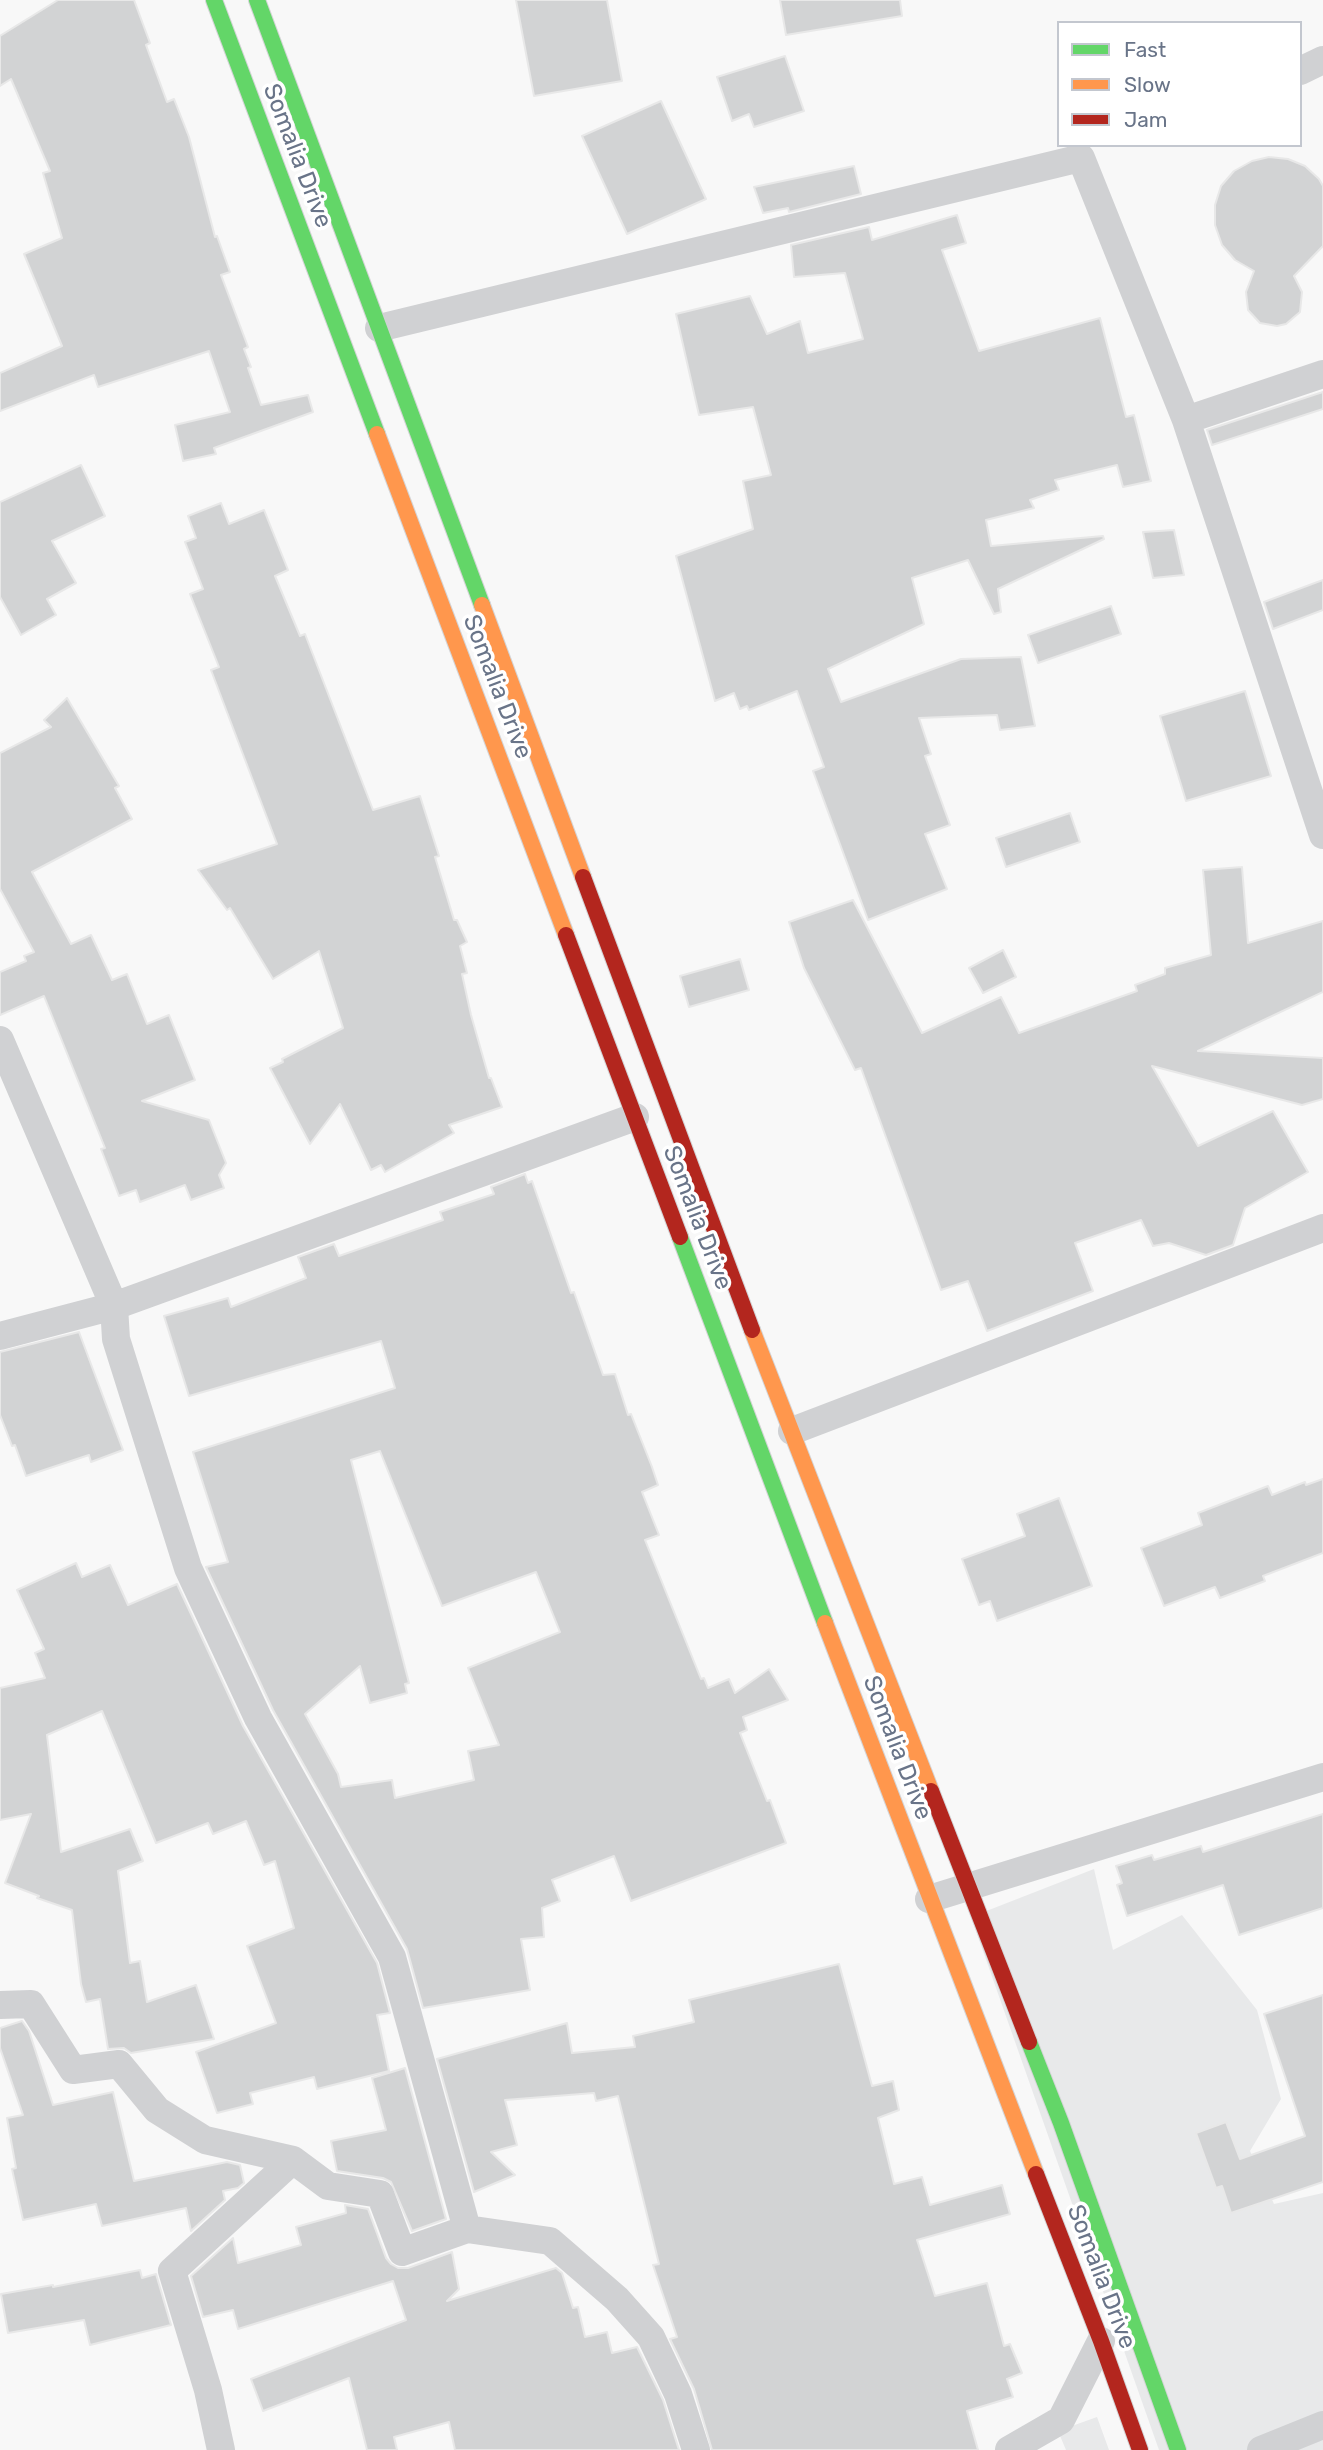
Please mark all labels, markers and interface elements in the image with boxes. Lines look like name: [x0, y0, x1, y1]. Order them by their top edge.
legend: [1057, 21, 1302, 147]
text: Fast: [1124, 37, 1166, 62]
text: Slow: [1124, 72, 1171, 97]
street label: Somalia Drive: [256, 80, 338, 232]
text: Jam: [1124, 107, 1168, 132]
street label: Somalia Drive: [456, 611, 538, 763]
street label: Somalia Drive: [656, 1142, 738, 1294]
street label: Somalia Drive: [856, 1672, 938, 1824]
street label: Somalia Drive: [1060, 2201, 1142, 2353]

